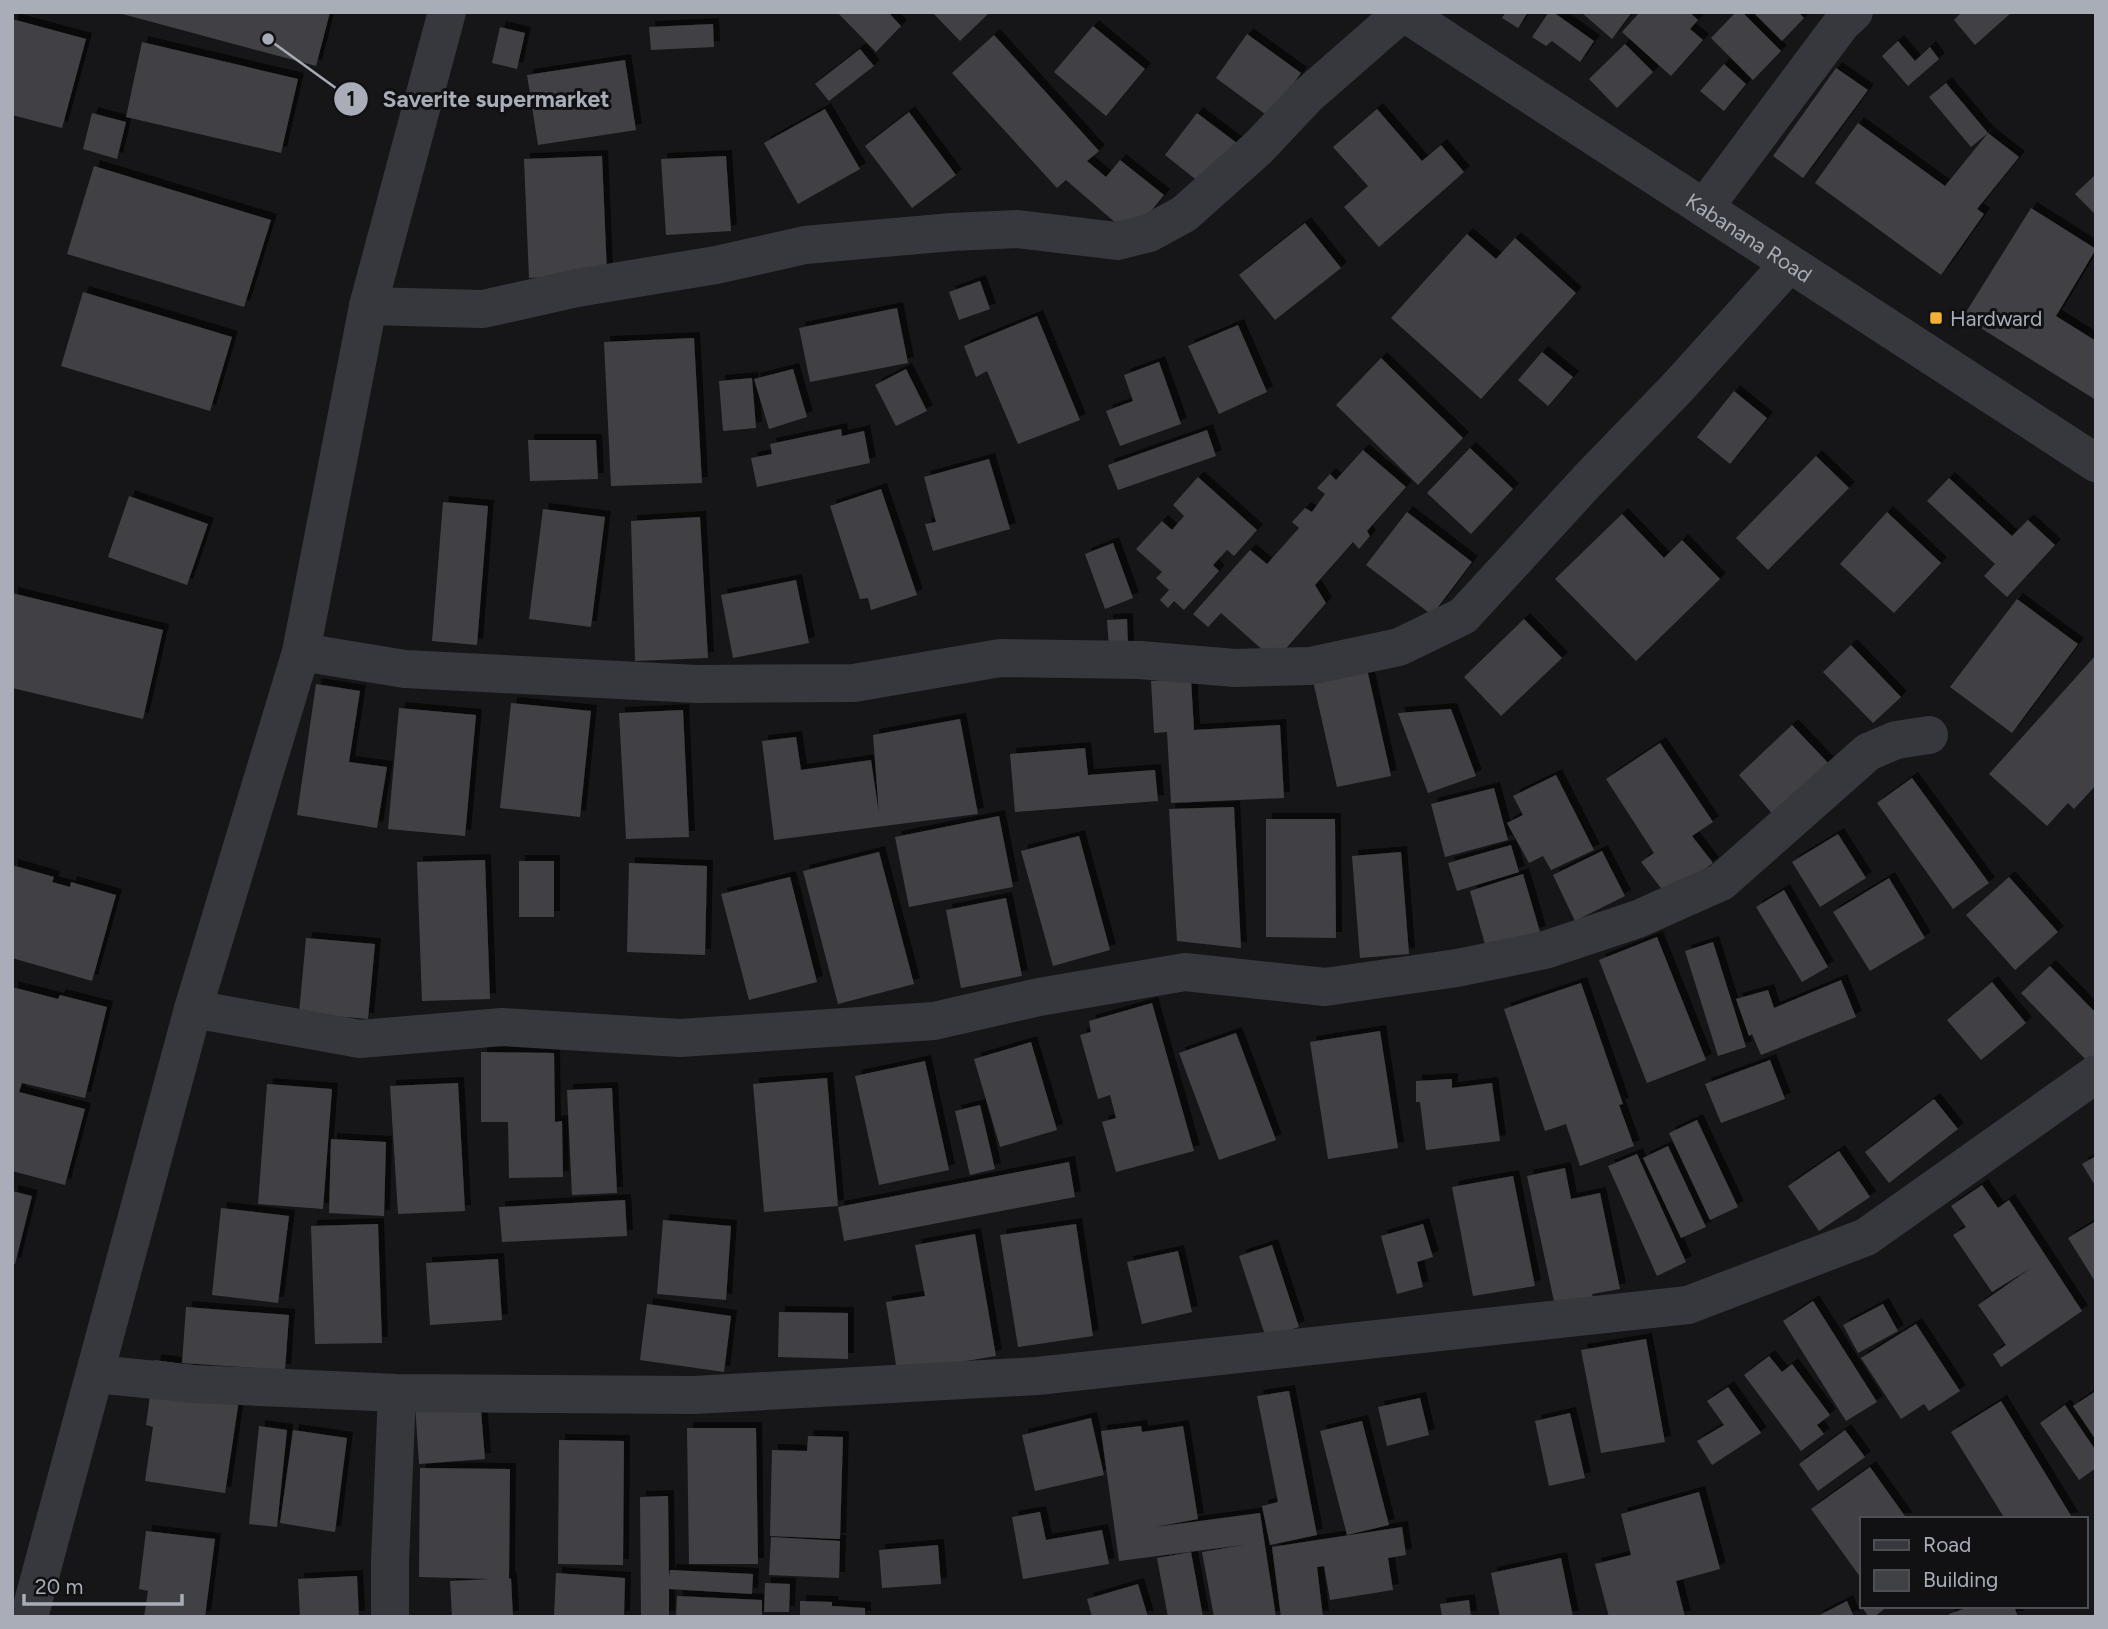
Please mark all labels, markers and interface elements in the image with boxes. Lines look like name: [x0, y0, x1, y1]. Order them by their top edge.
callout: Saverite supermarket: [334, 77, 624, 121]
text: Saverite supermarket: [383, 85, 609, 113]
text: 1: [347, 86, 355, 111]
street label: Kabanana Road: [1682, 187, 1817, 287]
place label: Hardward: [1950, 306, 2042, 331]
marker: Hardward: [1928, 310, 1944, 326]
legend: [1860, 1517, 2087, 1608]
text: Road: [1923, 1532, 1971, 1557]
scale bar: [24, 1562, 182, 1606]
text: Building: [1923, 1567, 1998, 1592]
text: 20 m: [35, 1574, 83, 1599]

